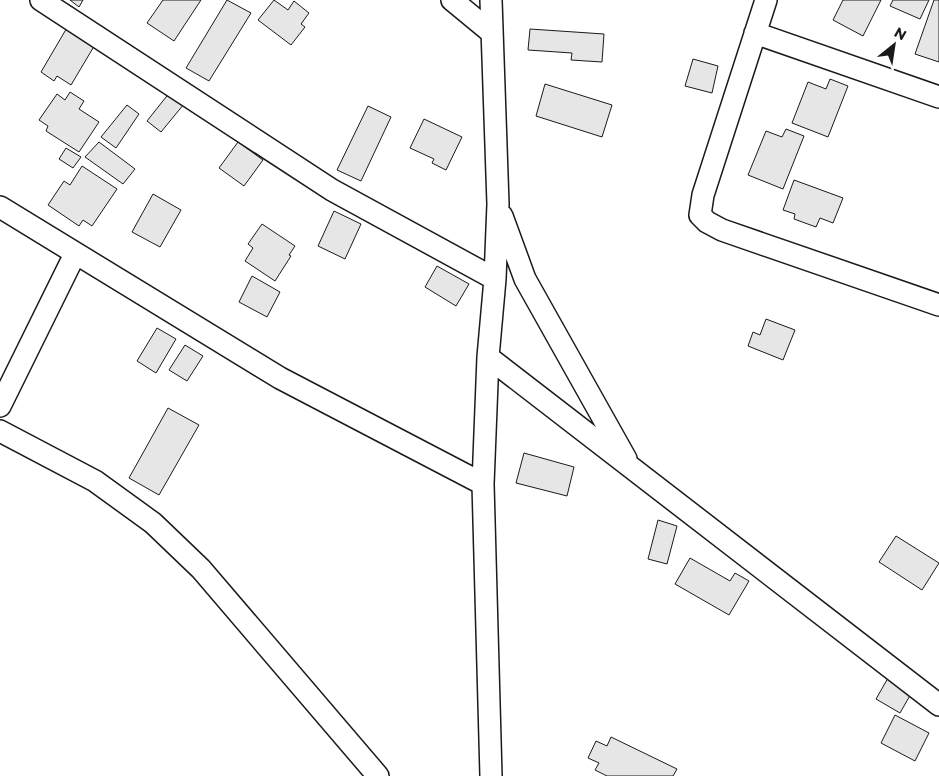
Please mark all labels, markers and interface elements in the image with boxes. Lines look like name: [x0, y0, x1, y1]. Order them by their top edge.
north arrow: [869, 20, 919, 70]
text: N: [891, 23, 910, 44]

